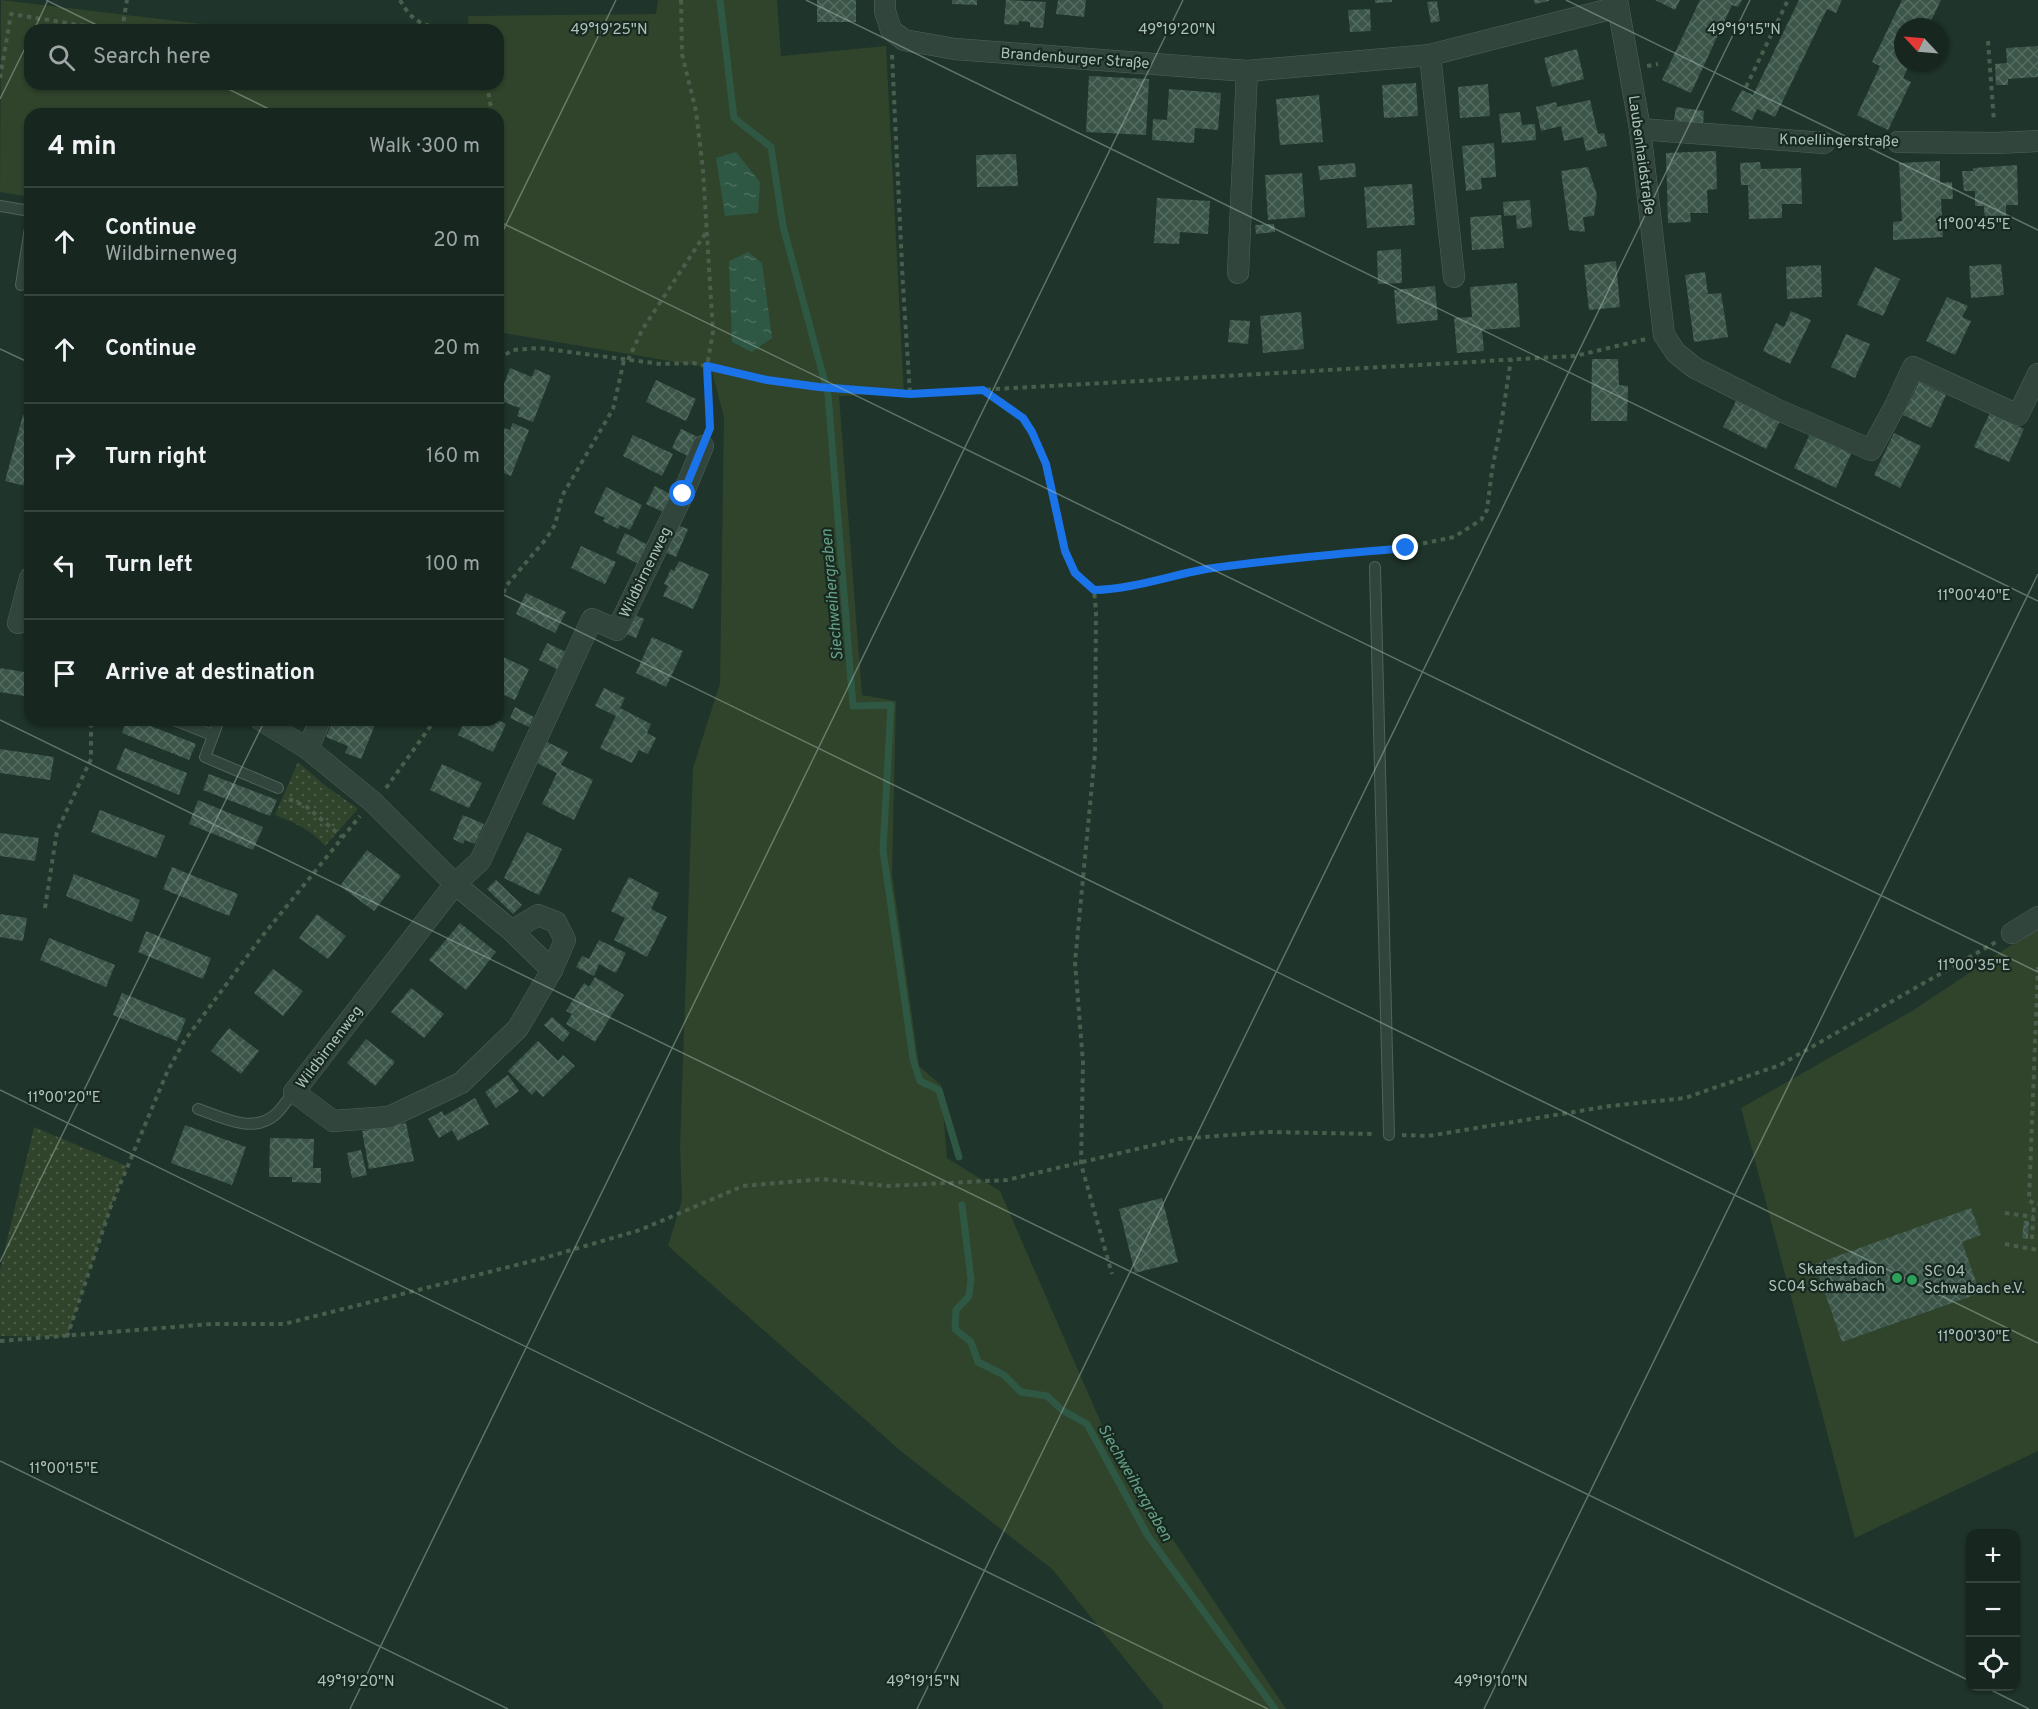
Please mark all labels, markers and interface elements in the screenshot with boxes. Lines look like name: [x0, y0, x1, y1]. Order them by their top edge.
north arrow: [1894, 18, 1948, 72]
text: 49°19'25"N: [570, 21, 648, 40]
text: 49°19'20"N: [1138, 21, 1216, 40]
text: 49°19'15"N: [1707, 21, 1781, 40]
search box: [24, 24, 504, 90]
icon: search: [45, 41, 78, 74]
text: Search here: [93, 44, 211, 71]
street label: Brandenburger Straße: [1000, 45, 1150, 74]
street label: Laubenhaidstraße: [1623, 94, 1658, 216]
text: 4 min: [48, 131, 117, 164]
street label: Knoellingerstraße: [1779, 131, 1899, 152]
text: Walk · 300 m: [369, 134, 480, 160]
text: Continue: [105, 215, 196, 242]
text: 11°00'45"E: [1937, 216, 2011, 235]
icon: ahead: [48, 225, 81, 258]
text: 20 m: [433, 228, 480, 254]
text: Wildbirnenweg: [105, 242, 237, 268]
icon: ahead: [48, 333, 81, 366]
text: Continue: [105, 336, 196, 363]
text: 20 m: [433, 336, 480, 362]
icon: right: [48, 441, 81, 474]
text: Turn right: [105, 444, 207, 471]
text: 160 m: [426, 444, 480, 470]
route start: [669, 480, 695, 506]
street label: Wildbirnenweg: [616, 524, 677, 621]
water label: Siechweihergraben: [817, 528, 849, 662]
route end: [1392, 534, 1418, 560]
icon: left: [48, 549, 81, 582]
text: Turn left: [105, 552, 193, 579]
text: 100 m: [425, 552, 480, 578]
text: 11°00'40"E: [1937, 587, 2011, 606]
icon: arrive: [48, 657, 81, 690]
text: Arrive at destination: [105, 660, 315, 687]
text: 11°00'35"E: [1937, 957, 2011, 976]
street label: Wildbirnenweg: [293, 1003, 368, 1093]
text: 11°00'20"E: [27, 1089, 101, 1108]
place label: Skatestadion SC04 Schwabach: [1768, 1261, 1885, 1297]
place label: SC 04 Schwabach e.V.: [1924, 1263, 2025, 1299]
marker: Skatestadion SC04 Schwabach: [1890, 1271, 1904, 1285]
marker: SC 04 Schwabach e.V.: [1905, 1273, 1919, 1287]
text: 11°00'30"E: [1937, 1328, 2011, 1347]
water label: Siechweihergraben: [1093, 1421, 1176, 1545]
text: 11°00'15"E: [29, 1460, 99, 1479]
map controls: [1966, 1529, 2020, 1691]
button: +: [1966, 1529, 2020, 1583]
button: −: [1966, 1583, 2020, 1637]
button: locate: [1966, 1637, 2020, 1691]
text: 49°19'20"N: [317, 1673, 395, 1692]
text: 49°19'15"N: [886, 1673, 960, 1692]
text: 49°19'10"N: [1454, 1673, 1528, 1692]

